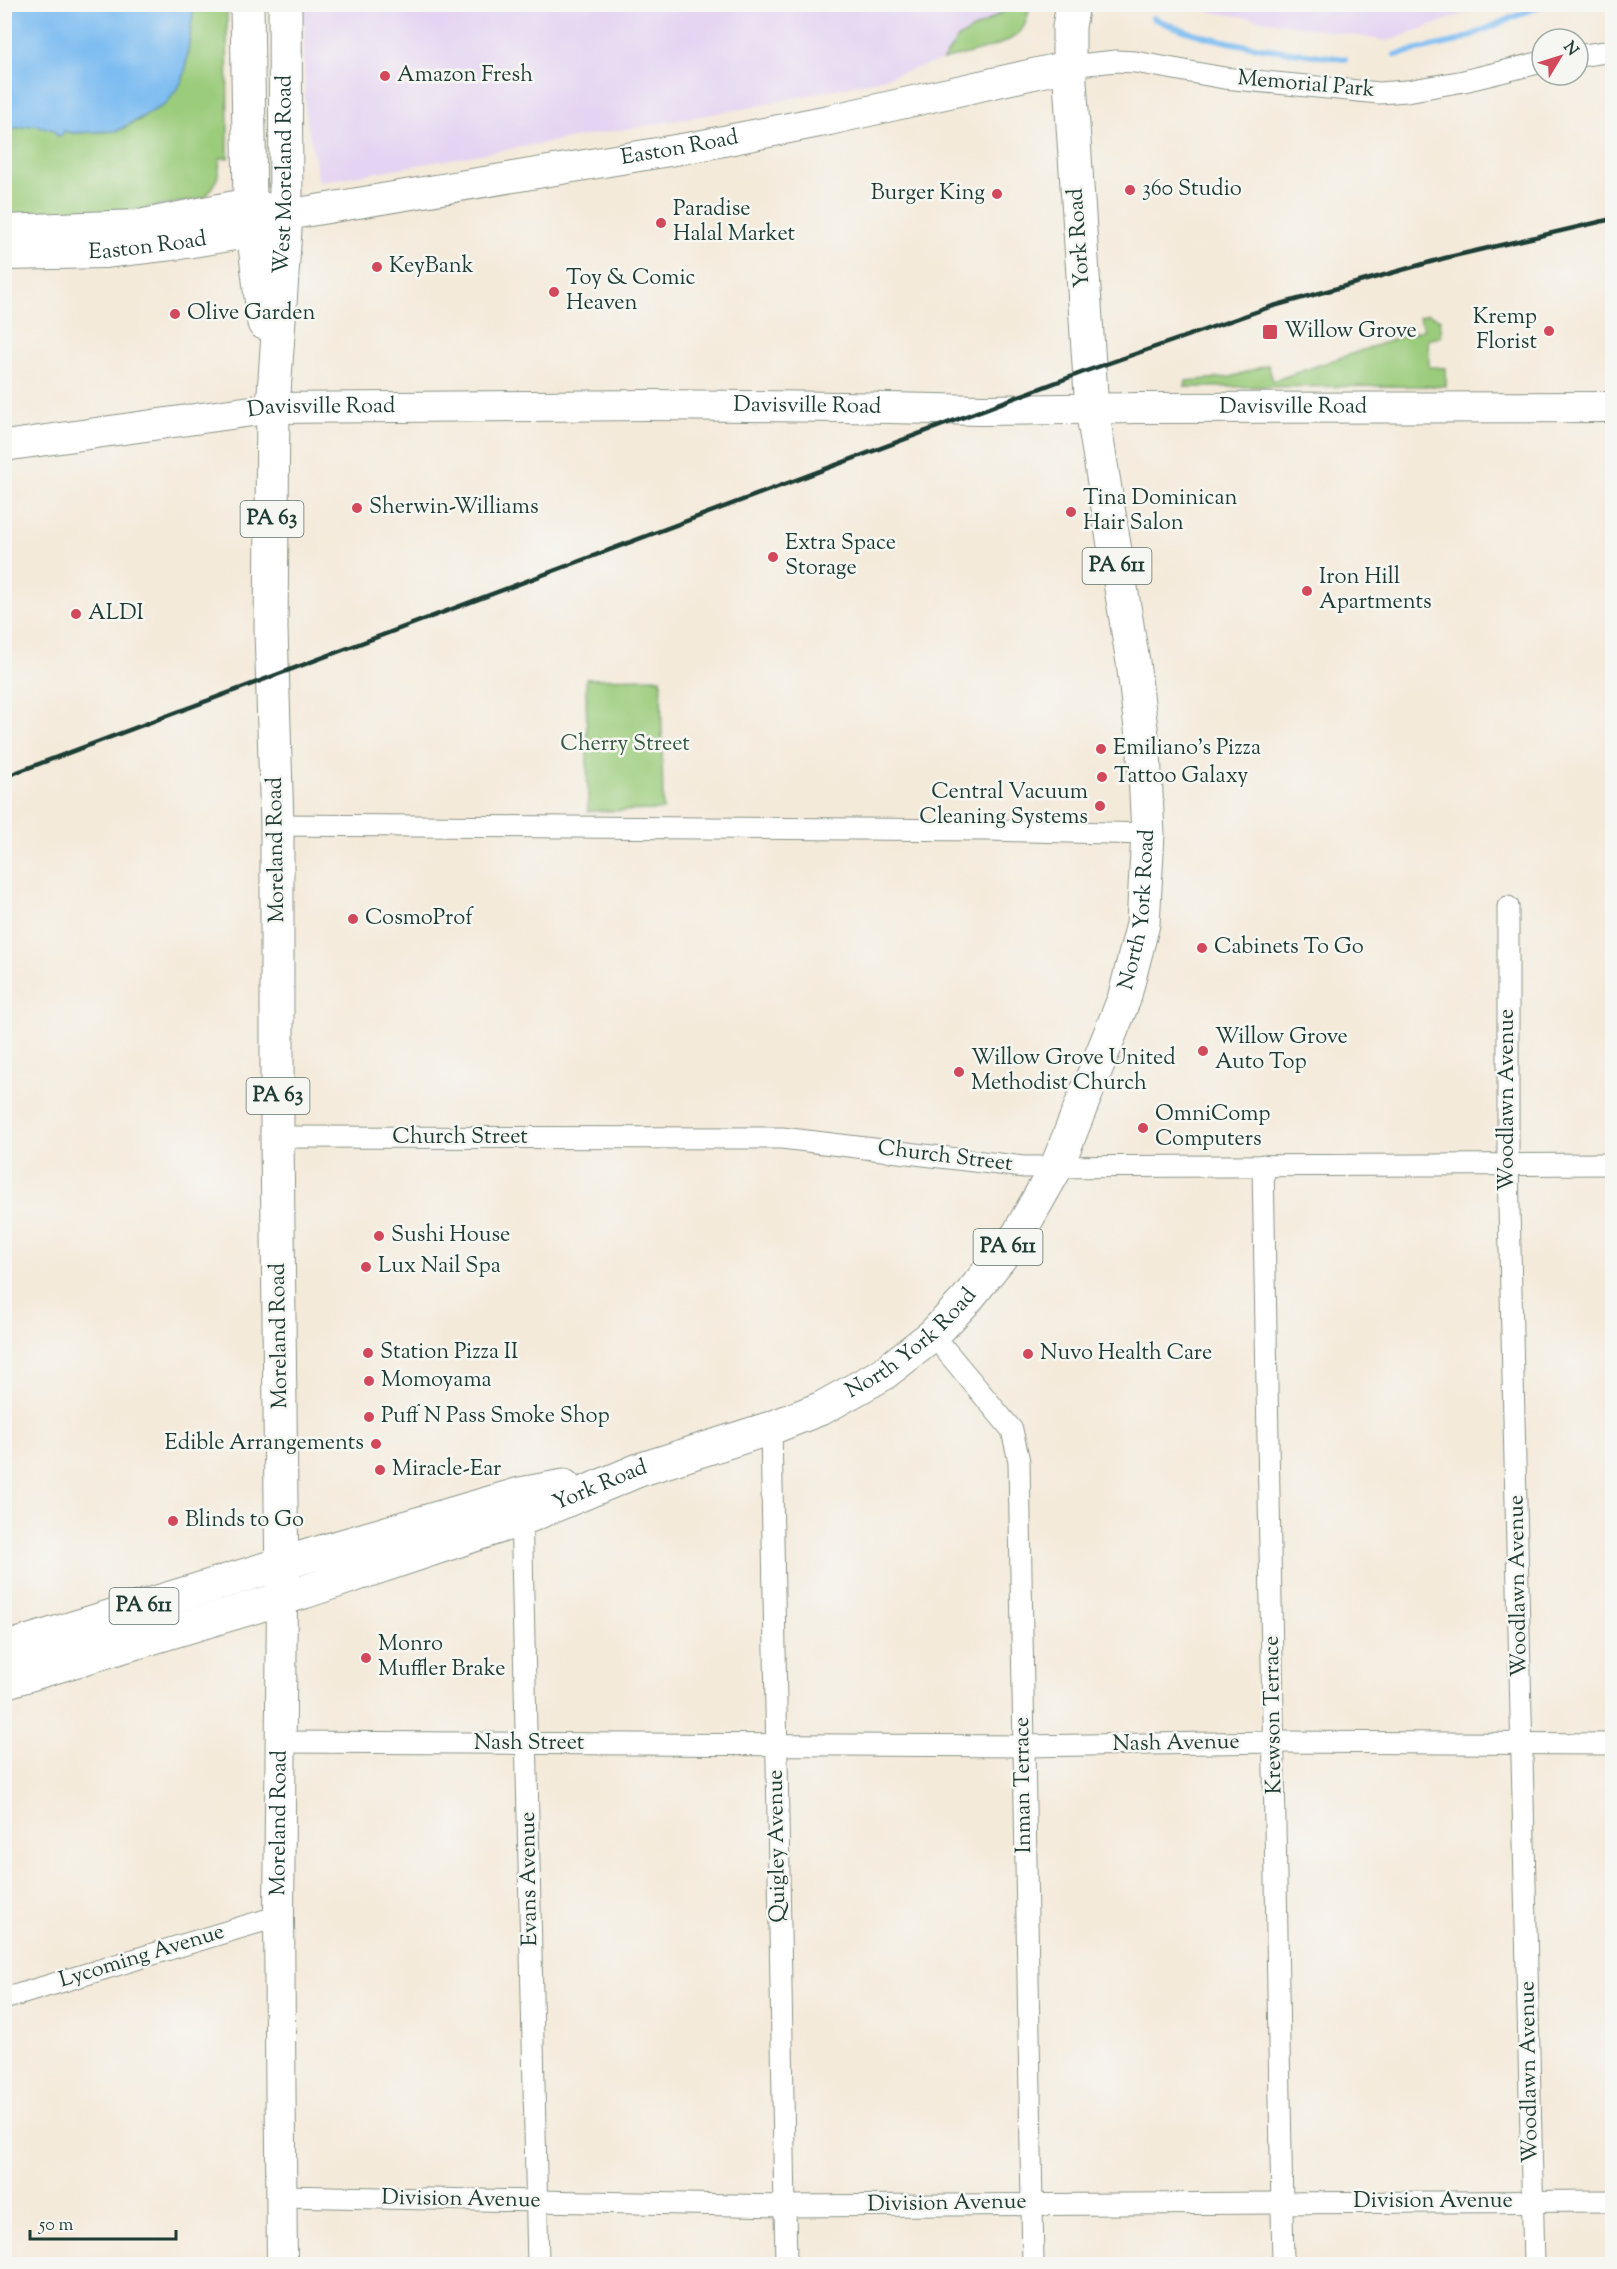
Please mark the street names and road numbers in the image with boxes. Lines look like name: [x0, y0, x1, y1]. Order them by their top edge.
street label: Memorial Park: [1236, 63, 1376, 107]
street label: West Moreland Road: [266, 75, 302, 275]
street label: Easton Road: [619, 122, 741, 175]
street label: York Road: [1061, 187, 1099, 289]
street label: Easton Road: [88, 224, 209, 269]
street label: Davisville Road: [733, 390, 882, 424]
street label: Davisville Road: [245, 391, 395, 427]
street label: Davisville Road: [1219, 392, 1367, 424]
road number: PA 63: [240, 501, 304, 537]
road number: PA 611: [1082, 548, 1152, 584]
street label: Moreland Road: [260, 777, 294, 923]
street label: North York Road: [1111, 828, 1164, 994]
street label: Woodlawn Avenue: [1492, 1009, 1524, 1191]
road number: PA 63: [246, 1078, 310, 1114]
street label: Church Street: [392, 1122, 528, 1154]
street label: Church Street: [876, 1133, 1015, 1181]
road number: PA 611: [974, 1229, 1042, 1265]
street label: Moreland Road: [263, 1263, 297, 1409]
street label: North York Road: [840, 1282, 985, 1408]
street label: York Road: [548, 1452, 651, 1520]
street label: Woodlawn Avenue: [1501, 1495, 1537, 1677]
road number: PA 611: [110, 1588, 178, 1624]
street label: Krewson Terrace: [1257, 1635, 1291, 1795]
street label: Inman Terrace: [1007, 1716, 1041, 1854]
street label: Nash Avenue: [1112, 1727, 1240, 1761]
street label: Nash Street: [474, 1728, 585, 1760]
street label: Moreland Road: [263, 1750, 297, 1896]
street label: Quigley Avenue: [761, 1769, 795, 1923]
street label: Evans Avenue: [513, 1811, 547, 1947]
street label: Lycoming Avenue: [55, 1917, 229, 1997]
street label: Woodlawn Avenue: [1512, 1981, 1548, 2163]
street label: Division Avenue: [381, 2183, 541, 2217]
street label: Division Avenue: [1353, 2186, 1513, 2218]
street label: Division Avenue: [867, 2187, 1027, 2221]

